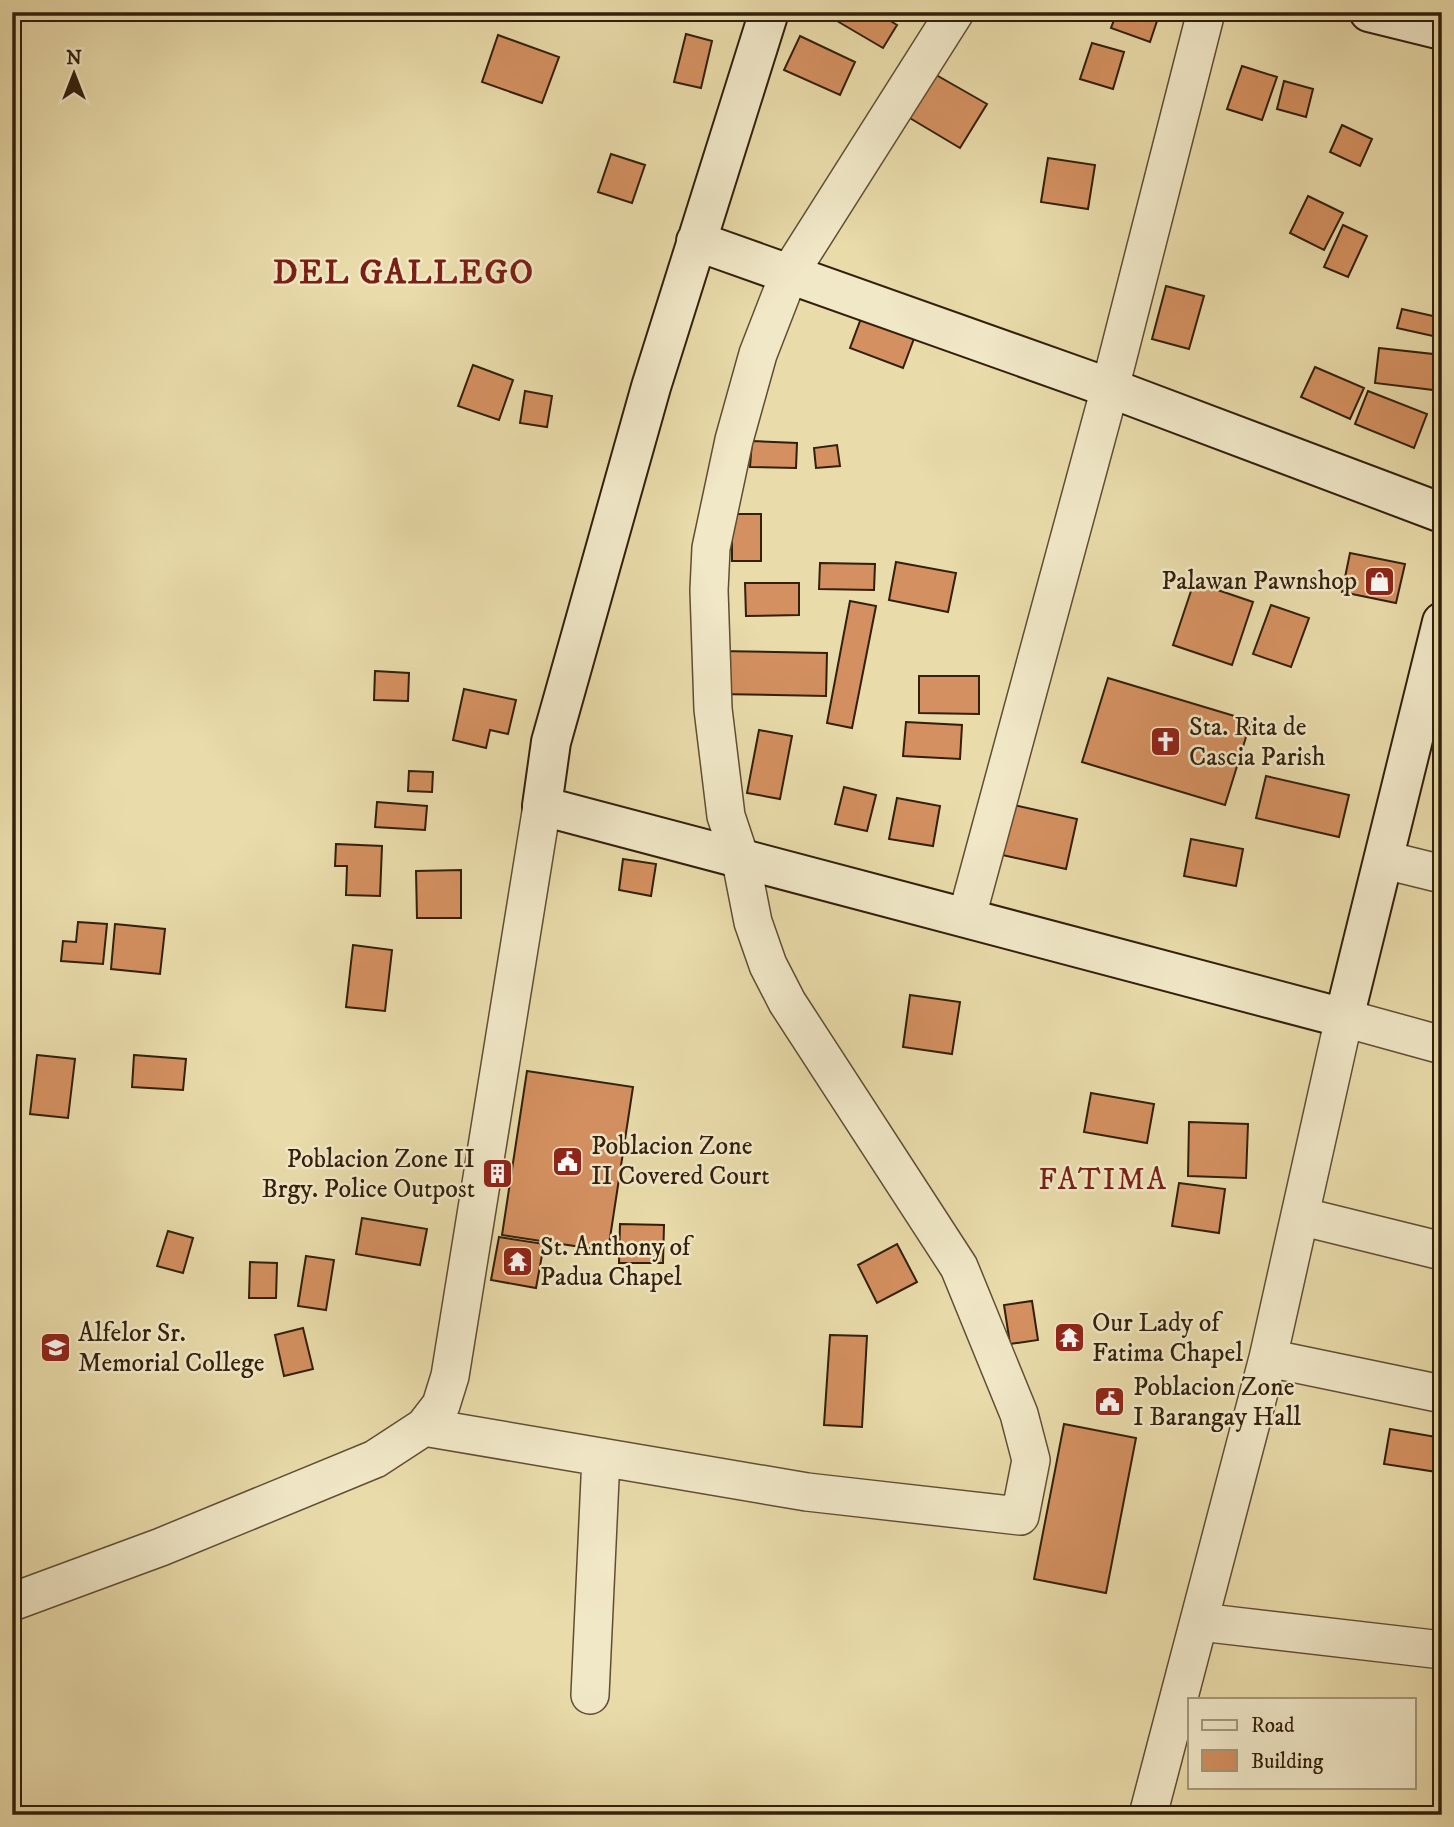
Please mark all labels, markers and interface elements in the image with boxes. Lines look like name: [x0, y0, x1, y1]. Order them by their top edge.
north arrow: [38, 38, 108, 108]
text: N: [66, 47, 82, 70]
district label: DEL GALLEGO: [273, 253, 535, 294]
shop icon: Palawan Pawnshop: [1363, 564, 1397, 598]
place label: Palawan Pawnshop: [1161, 565, 1357, 598]
place label: Sta. Rita de Cascia Parish: [1189, 711, 1326, 774]
church icon: Sta. Rita de Cascia Parish: [1149, 725, 1183, 759]
place label: Poblacion Zone II Covered Court: [591, 1130, 770, 1193]
place label: Poblacion Zone II Brgy. Police Outpost: [261, 1143, 475, 1206]
public building icon: Poblacion Zone II Covered Court: [551, 1144, 585, 1178]
building icon: Poblacion Zone II Brgy. Police Outpost: [481, 1157, 515, 1191]
district label: FATIMA: [1038, 1162, 1168, 1199]
place label: St. Anthony of Padua Chapel: [540, 1231, 694, 1294]
temple icon: St. Anthony of Padua Chapel: [500, 1245, 534, 1279]
place label: Our Lady of Fatima Chapel: [1092, 1307, 1243, 1370]
place label: Alfelor Sr. Memorial College: [78, 1317, 265, 1380]
temple icon: Our Lady of Fatima Chapel: [1052, 1321, 1086, 1355]
school or university icon: Alfelor Sr. Memorial College: [38, 1331, 72, 1365]
place label: Poblacion Zone I Barangay Hall: [1133, 1371, 1301, 1434]
public building icon: Poblacion Zone I Barangay Hall: [1093, 1385, 1127, 1419]
legend: [1188, 1698, 1416, 1788]
text: Road: [1251, 1713, 1295, 1739]
text: Building: [1251, 1749, 1324, 1775]

